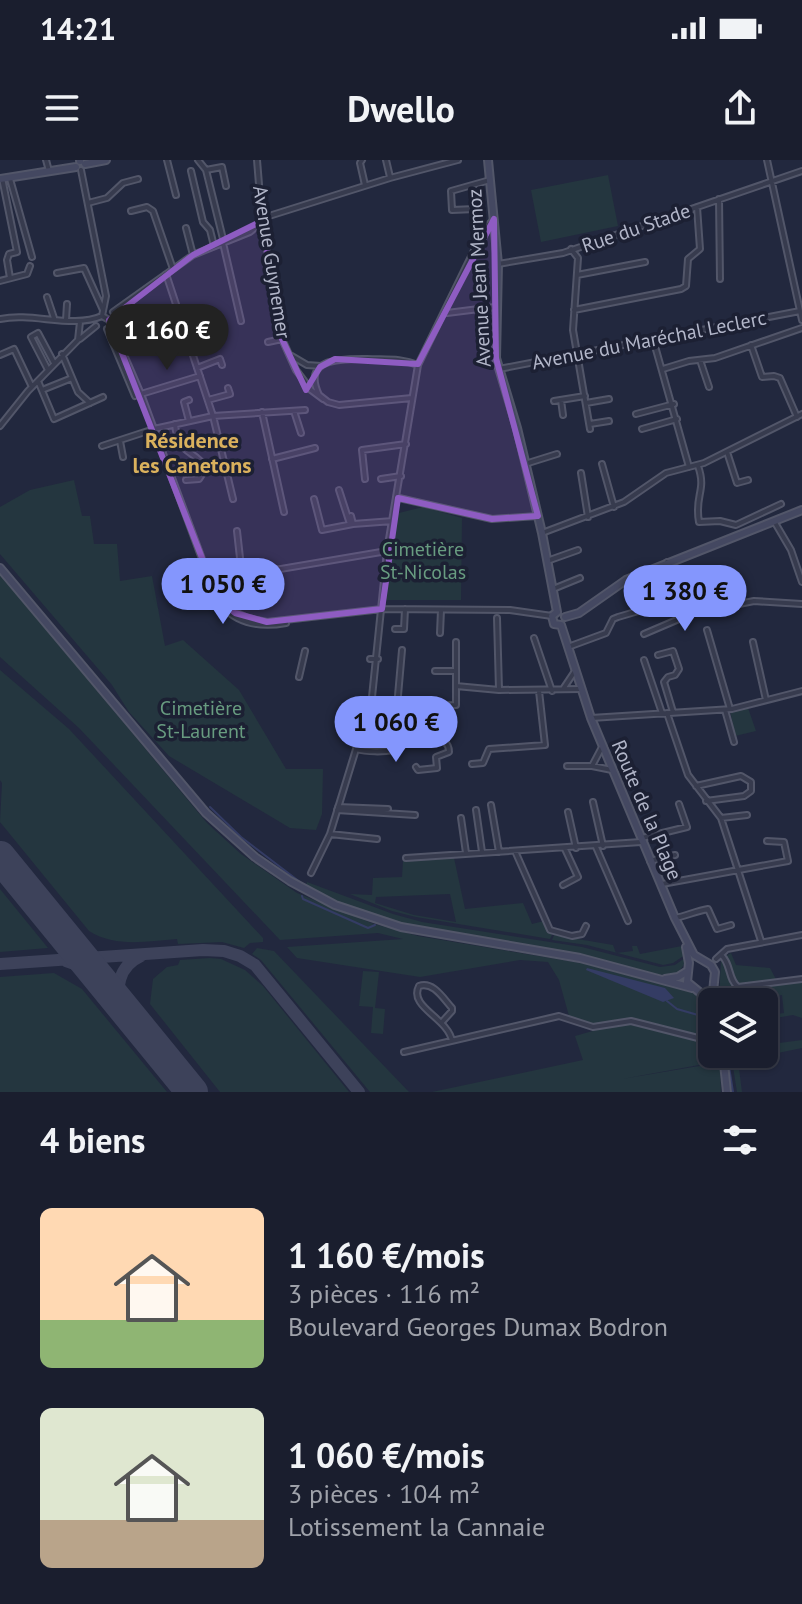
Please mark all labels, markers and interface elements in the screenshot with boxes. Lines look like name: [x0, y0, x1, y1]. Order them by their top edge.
text: 14:21: [40, 9, 116, 48]
text: Dwello: [347, 85, 455, 132]
icon: menu: [40, 86, 84, 130]
icon: share: [718, 86, 762, 130]
street label: Avenue Guynemer: [247, 184, 297, 340]
street label: Avenue Jean Mermoz: [461, 188, 497, 368]
street label: Rue du Stade: [578, 197, 694, 259]
pin: 1 160 €: [93, 304, 241, 372]
street label: Avenue du Maréchal Leclerc: [530, 305, 768, 375]
text: 1 160 €: [124, 313, 210, 346]
district label: Résidence les Canetons: [133, 426, 252, 479]
park label: Cimetière St-Nicolas: [380, 536, 466, 585]
pin: 1 050 €: [149, 558, 297, 626]
pin: 1 380 €: [611, 565, 759, 633]
text: 1 050 €: [180, 567, 266, 600]
text: 1 380 €: [642, 574, 728, 607]
park label: Cimetière St-Laurent: [156, 695, 246, 744]
pin: 1 060 €: [322, 696, 470, 764]
text: 1 060 €: [353, 705, 439, 738]
street label: Route de la Plage: [606, 736, 688, 884]
map controls: [698, 988, 778, 1068]
button: layers: [698, 988, 778, 1068]
text: 4 biens: [40, 1118, 145, 1162]
icon: filters: [718, 1118, 762, 1162]
text: 1 160 €/mois: [288, 1233, 485, 1277]
icon: home: [104, 1240, 200, 1336]
text: 3 pièces · 116 m²: [288, 1277, 480, 1310]
text: Boulevard Georges Dumax Bodron: [288, 1310, 668, 1343]
text: 1 060 €/mois: [288, 1433, 485, 1477]
icon: home: [104, 1440, 200, 1536]
text: 3 pièces · 104 m²: [288, 1477, 480, 1510]
text: Lotissement la Cannaie: [288, 1510, 545, 1543]

